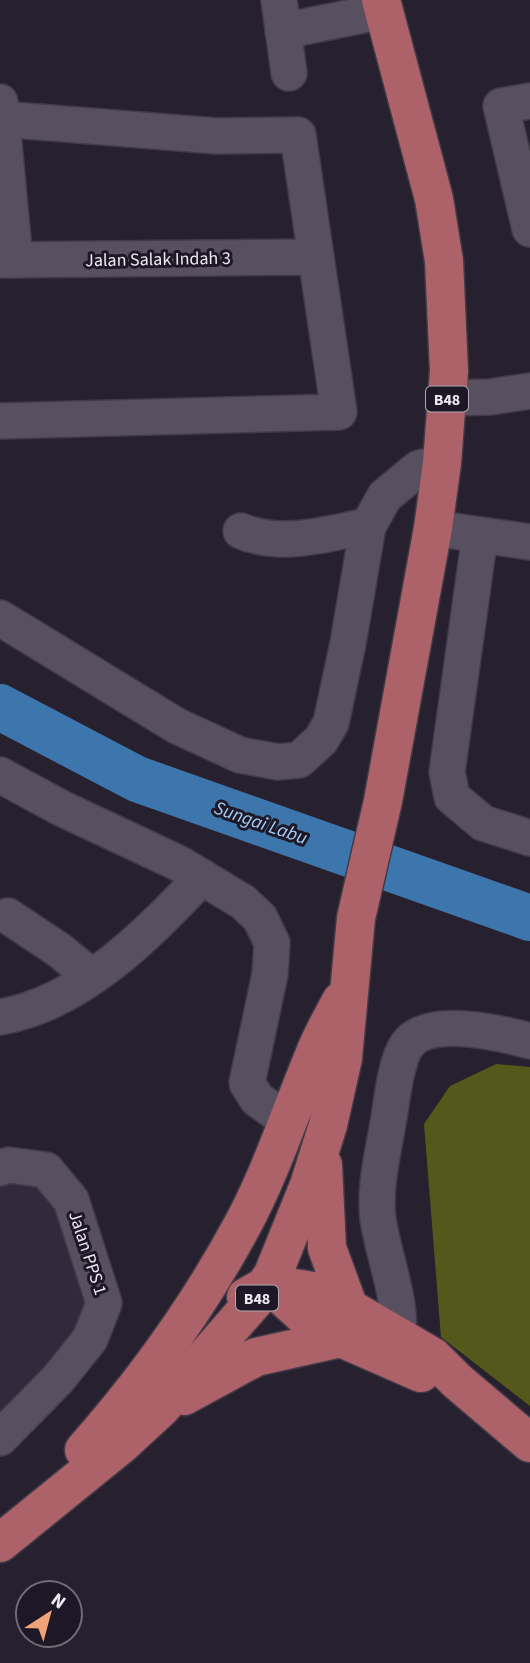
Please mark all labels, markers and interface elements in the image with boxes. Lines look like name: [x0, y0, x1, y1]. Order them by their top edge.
street label: Jalan Salak Indah 3: [85, 246, 231, 273]
road number: B48: [426, 386, 468, 412]
water label: Sungai Labu: [210, 795, 311, 852]
street label: Jalan PPS 1: [62, 1208, 113, 1298]
road number: B48: [236, 1286, 278, 1310]
north arrow: [14, 1579, 84, 1649]
text: N: [45, 1587, 71, 1616]

